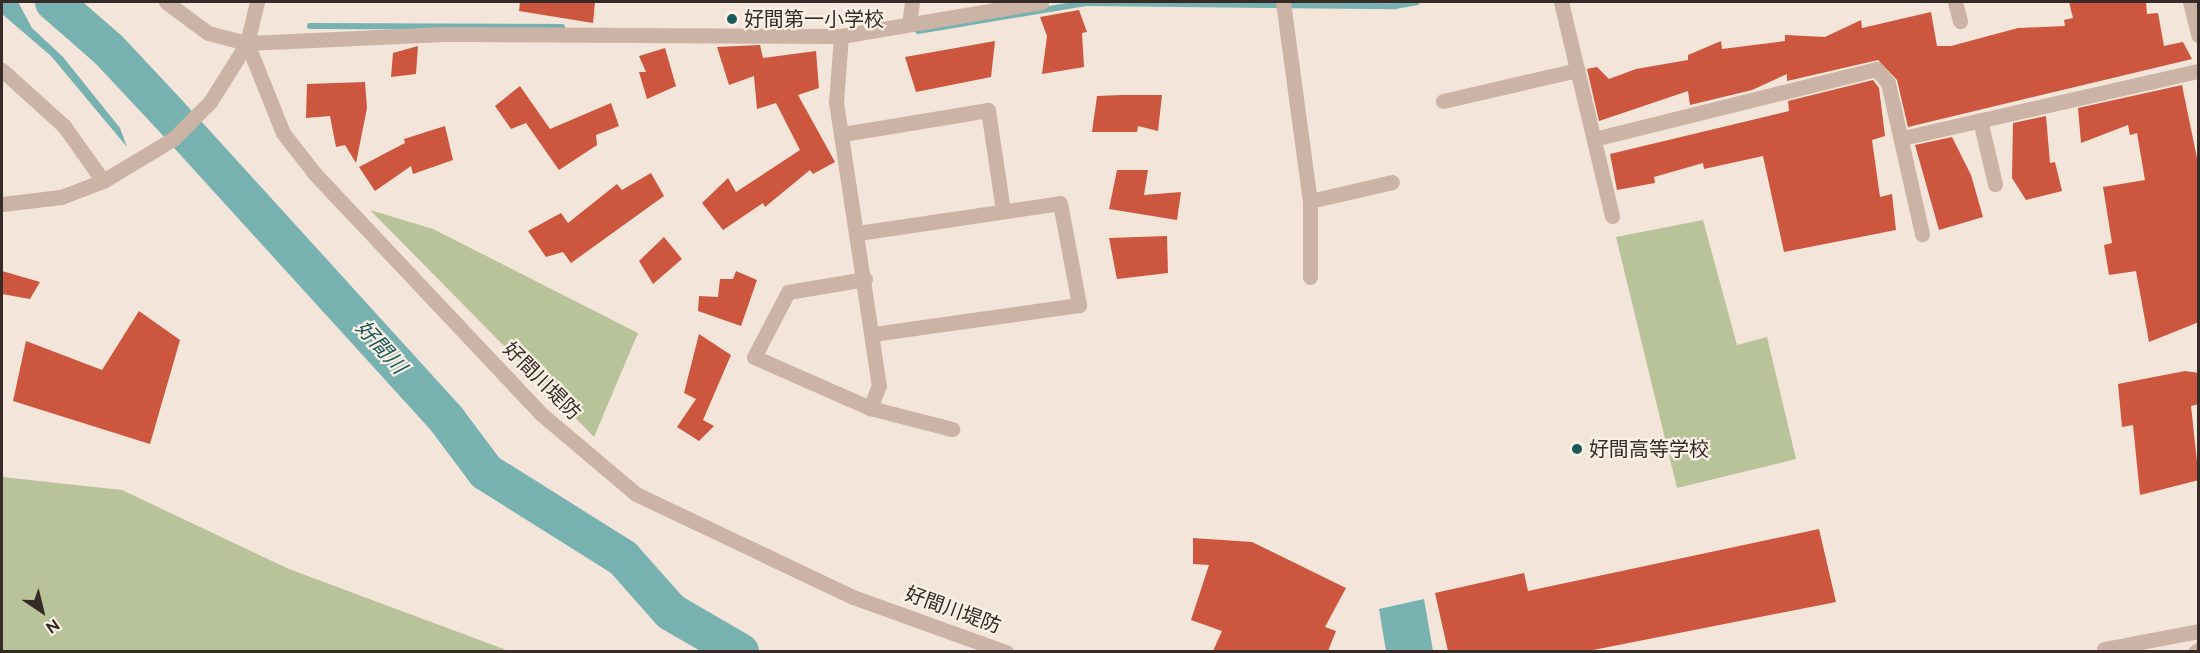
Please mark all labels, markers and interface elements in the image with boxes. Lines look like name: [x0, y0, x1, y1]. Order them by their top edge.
place label: 好間第一小学校: [744, 7, 884, 31]
marker: 好間第一小学校: [725, 12, 739, 26]
water label: 好間川: [351, 315, 411, 379]
street label: 好間川堤防: [498, 337, 586, 425]
place label: 好間高等学校: [1589, 437, 1709, 461]
marker: 好間高等学校: [1570, 442, 1584, 456]
north arrow: [12, 581, 72, 641]
street label: 好間川堤防: [902, 582, 1004, 638]
text: N: [42, 615, 63, 637]

